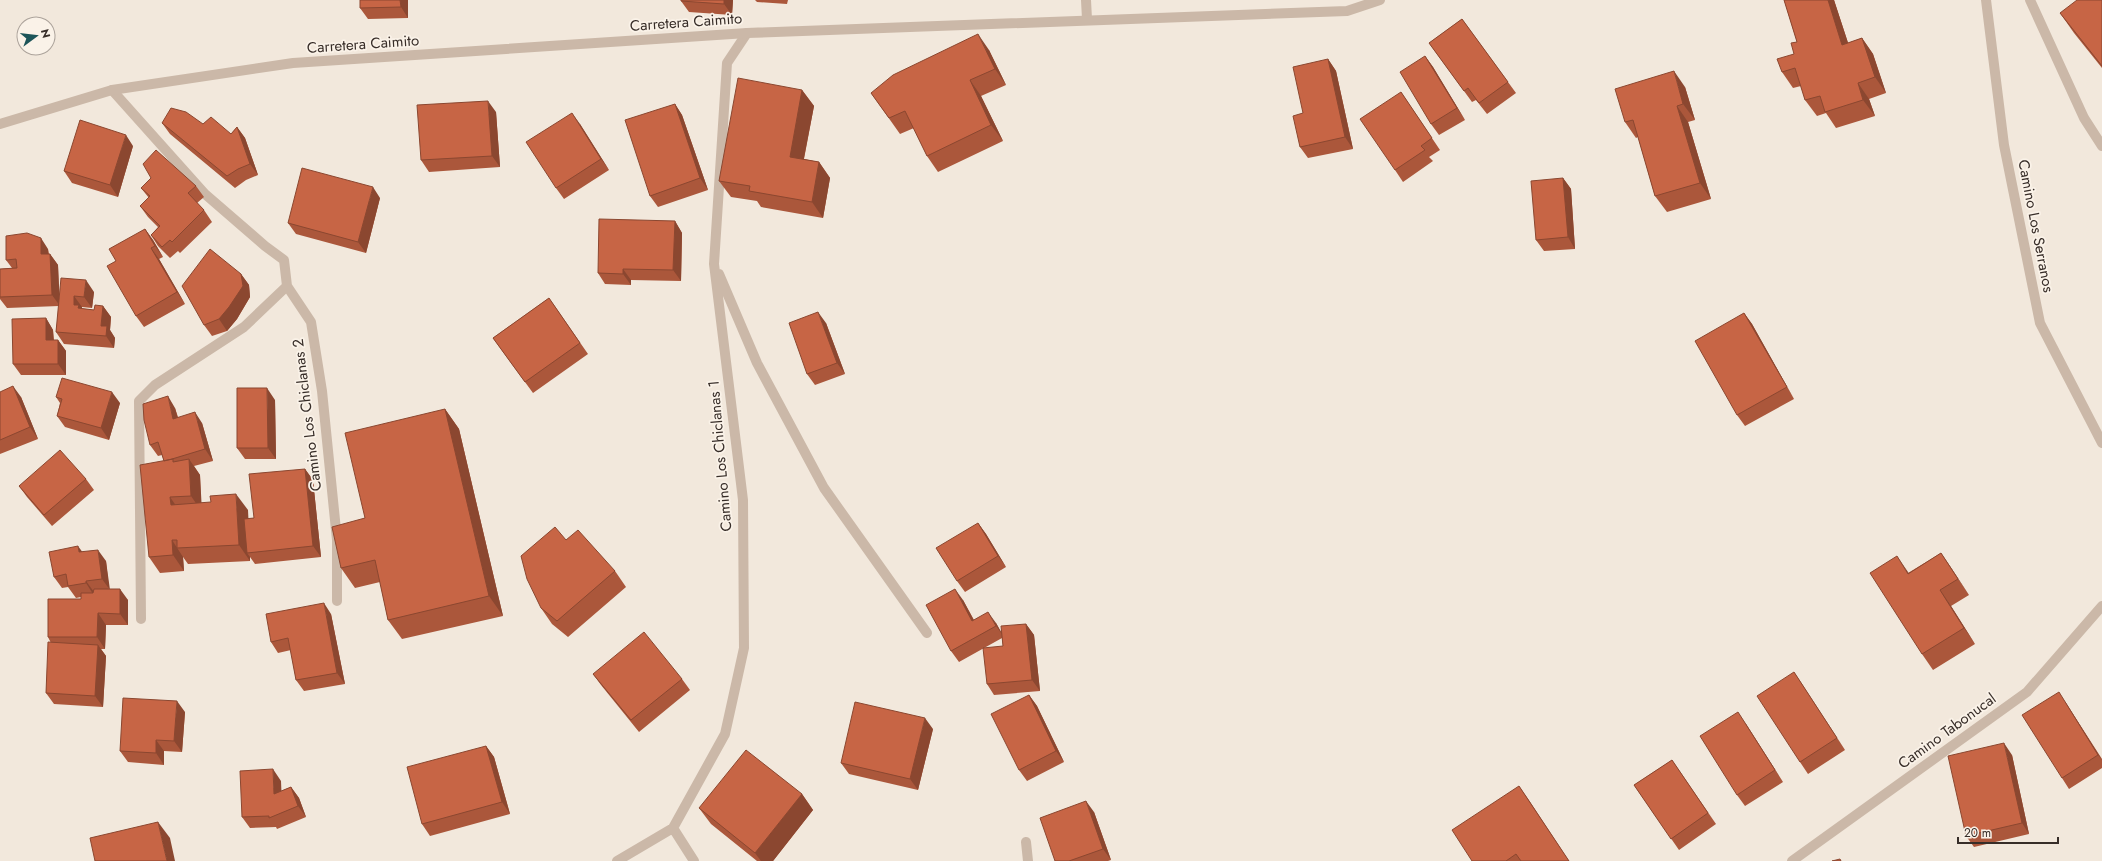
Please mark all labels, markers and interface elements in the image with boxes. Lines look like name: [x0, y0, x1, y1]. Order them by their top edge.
street label: Carretera Caimito: [629, 7, 743, 37]
north arrow: [16, 16, 56, 56]
text: N: [37, 27, 55, 40]
street label: Carretera Caimito: [306, 29, 420, 59]
street label: Camino Los Serranos: [2012, 158, 2060, 294]
street label: Camino Los Chiclanas 2: [287, 338, 327, 492]
street label: Camino Los Chiclanas 1: [702, 380, 738, 532]
street label: Camino Tabonucal: [1893, 688, 2001, 774]
scale bar: [1958, 819, 2058, 845]
text: 20 m: [1964, 824, 1991, 842]

